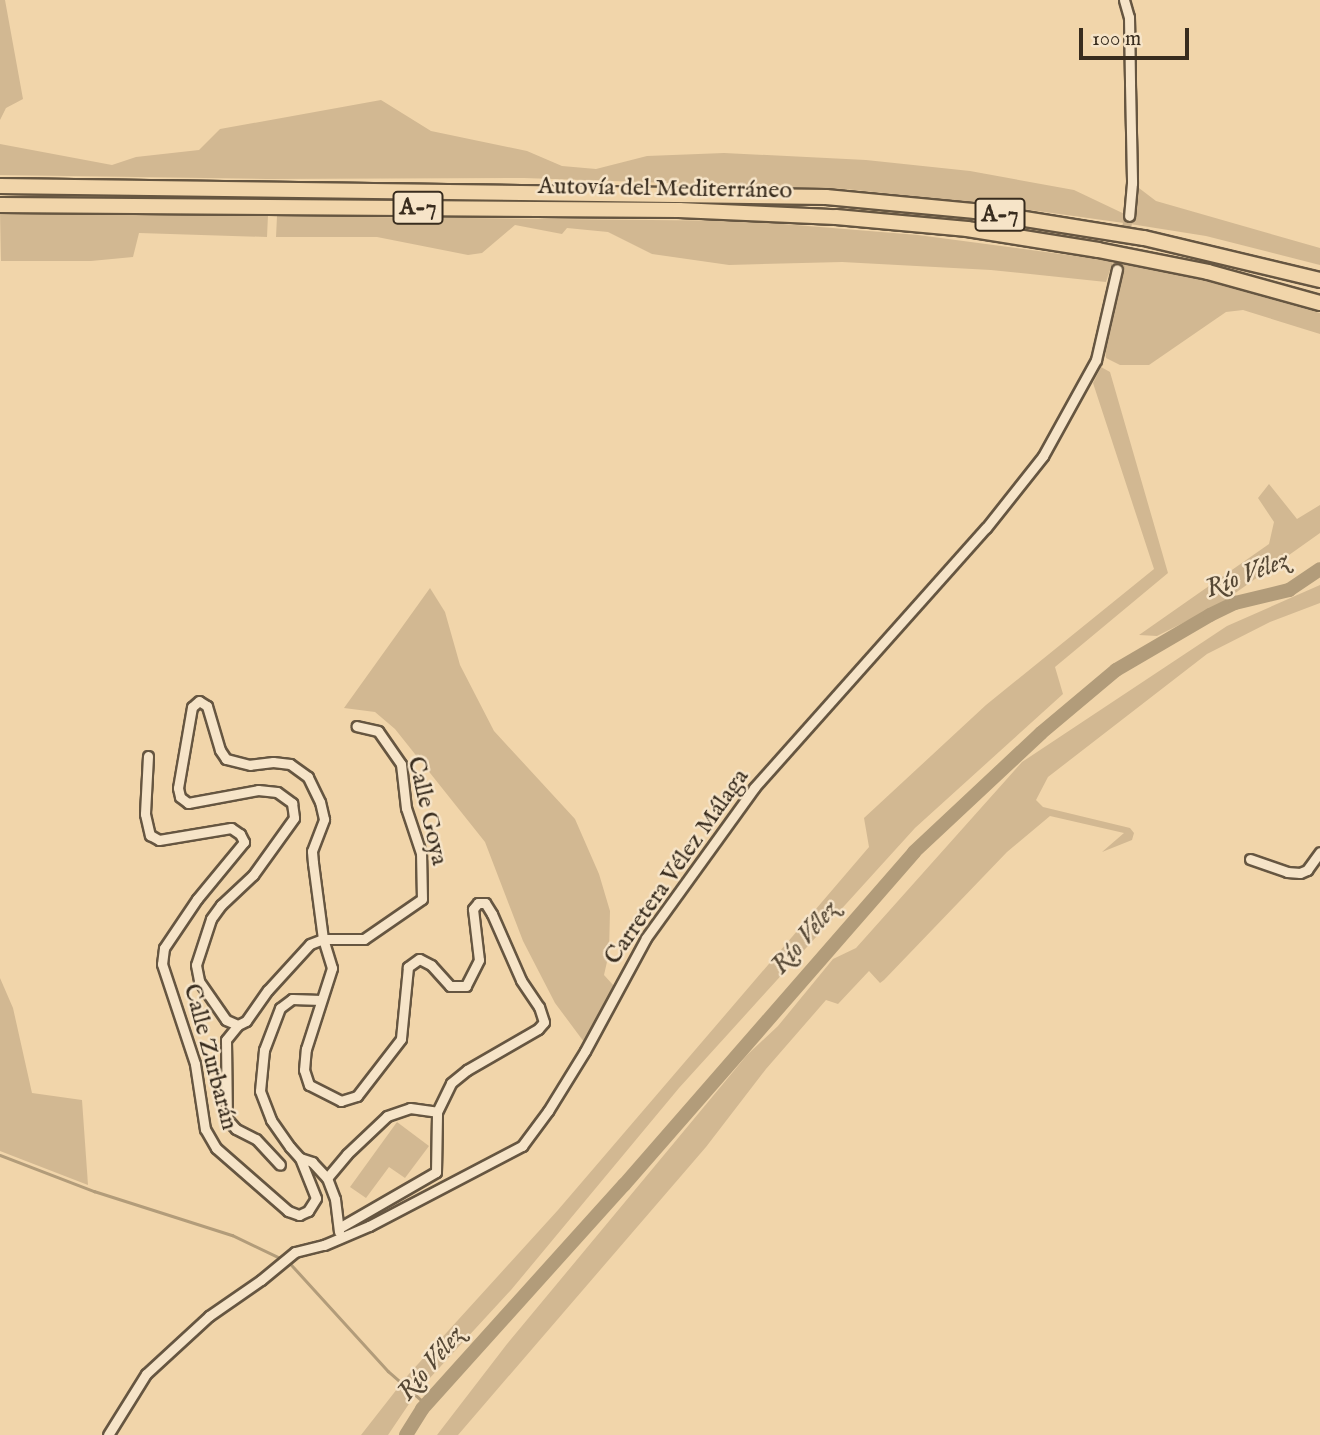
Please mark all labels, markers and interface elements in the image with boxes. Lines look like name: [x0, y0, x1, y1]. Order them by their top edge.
scale bar: [1082, 14, 1192, 58]
text: 100 m: [1092, 26, 1141, 53]
street label: Autovía del Mediterráneo: [538, 172, 792, 206]
road number: A-7: [392, 188, 444, 228]
road number: A-7: [974, 196, 1026, 234]
water label: Río Vélez: [1201, 545, 1293, 605]
street label: Calle Goya: [401, 754, 453, 868]
street label: Carretera Vélez Málaga: [599, 764, 755, 970]
water label: Río Vélez: [765, 895, 845, 981]
street label: Calle Zurbarán: [177, 981, 243, 1133]
water label: Río Vélez: [391, 1321, 471, 1407]

